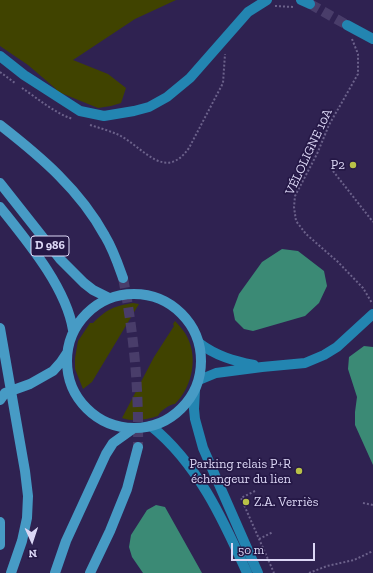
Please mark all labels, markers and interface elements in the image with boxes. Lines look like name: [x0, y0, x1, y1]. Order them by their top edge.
street label: VÉLOLIGNE 10A: [282, 106, 336, 198]
place label: P2: [331, 157, 345, 173]
marker: P2: [348, 160, 358, 170]
road number: D 986: [31, 236, 69, 256]
place label: Parking relais P+R échangeur du lien: [189, 456, 291, 487]
marker: Parking relais P+R échangeur du lien: [294, 466, 304, 476]
place label: Z.A. Verriès: [254, 494, 318, 510]
marker: Z.A. Verriès: [241, 497, 251, 507]
north arrow: [12, 521, 52, 561]
scale bar: [233, 535, 317, 561]
text: 50 m: [238, 543, 264, 557]
text: N: [28, 547, 37, 560]

